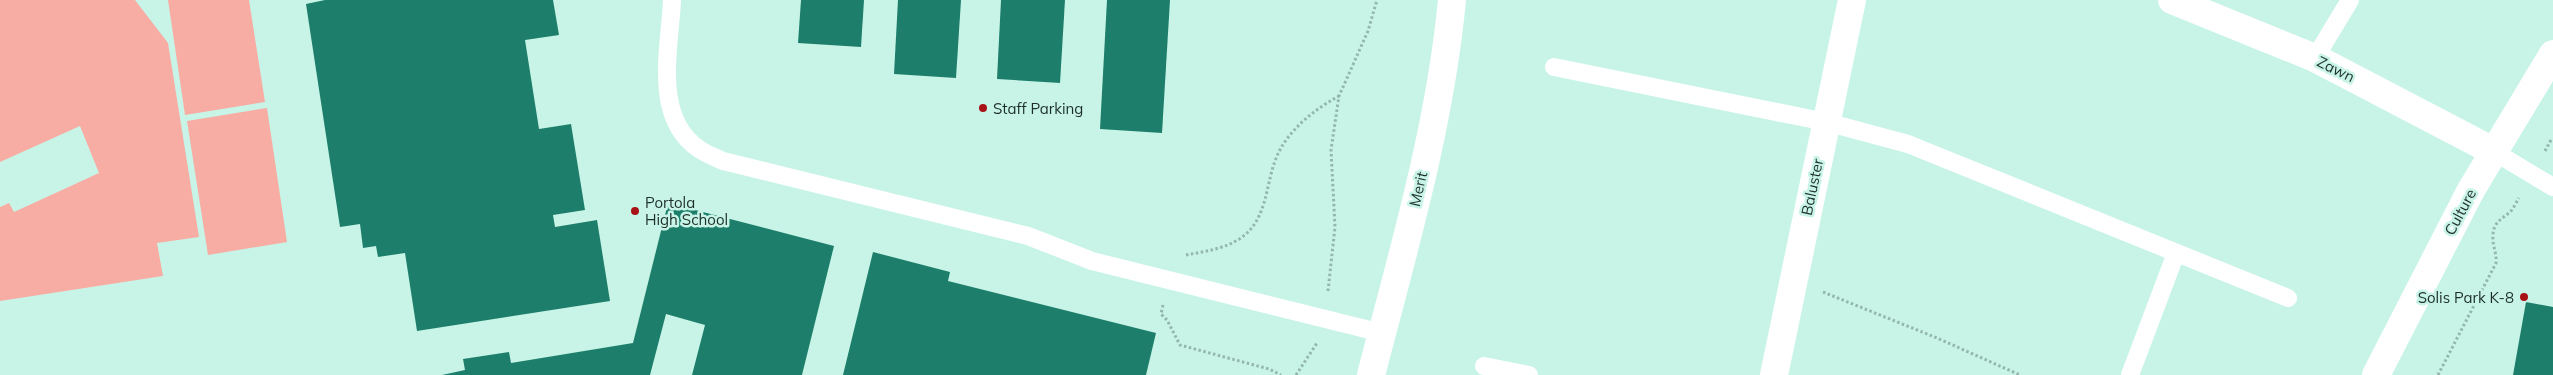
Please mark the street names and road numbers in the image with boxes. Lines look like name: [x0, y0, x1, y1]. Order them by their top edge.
street label: Zawn: [2314, 52, 2358, 86]
street label: Baluster: [1797, 156, 1827, 217]
street label: Merit: [1405, 170, 1431, 208]
street label: Culture: [2440, 186, 2480, 238]

